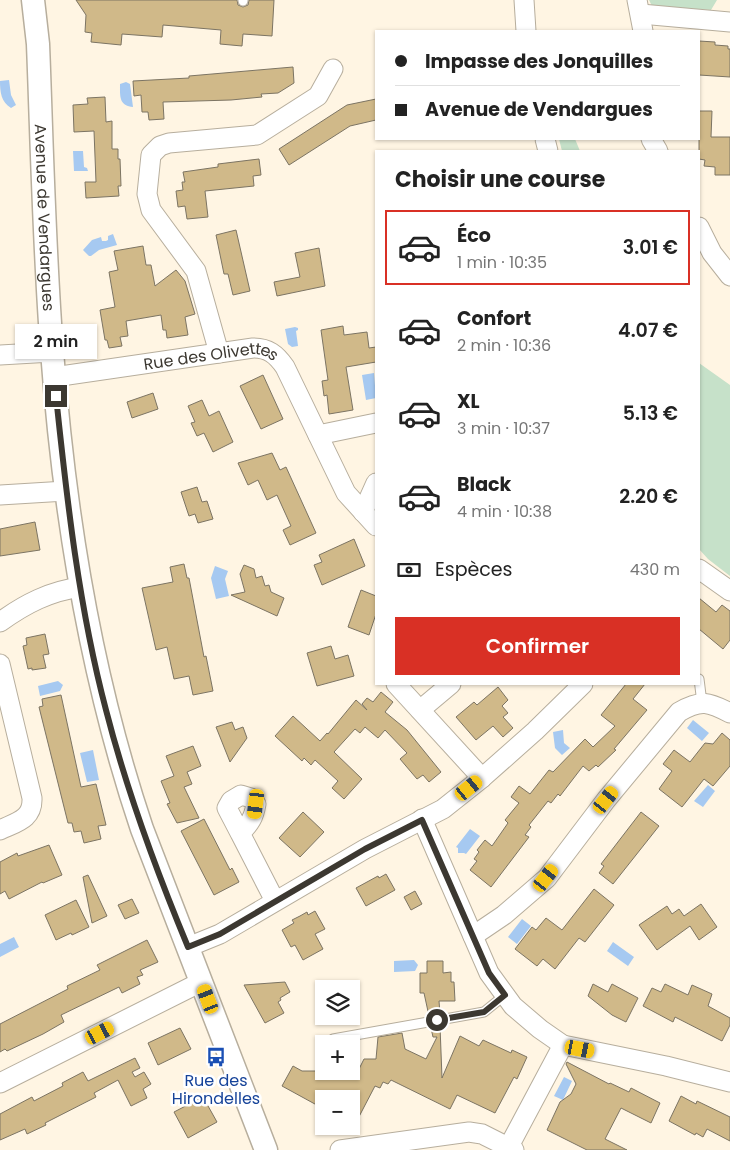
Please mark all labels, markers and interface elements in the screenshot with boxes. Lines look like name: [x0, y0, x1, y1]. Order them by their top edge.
text: Impasse des Jonquilles: [425, 48, 653, 75]
text: Avenue de Vendargues: [425, 96, 653, 123]
street label: Avenue de Vendargues: [29, 123, 61, 312]
text: Choisir une course: [395, 164, 605, 195]
text: Éco: [457, 222, 491, 249]
icon: car: [397, 225, 442, 270]
text: 3.01 €: [623, 234, 678, 261]
text: 1 min · 10:35: [457, 251, 547, 274]
text: Confort: [457, 305, 531, 332]
icon: car: [397, 308, 442, 353]
text: 4.07 €: [618, 317, 678, 344]
callout: 2 min: [15, 324, 97, 358]
text: 2 min: [34, 330, 78, 353]
text: 2 min · 10:36: [457, 334, 551, 357]
street label: Rue des Olivettes: [142, 336, 284, 375]
route end: [45, 385, 67, 407]
text: XL: [457, 388, 480, 415]
icon: car: [397, 391, 442, 436]
text: 5.13 €: [623, 400, 678, 427]
text: 3 min · 10:37: [457, 417, 550, 440]
text: Black: [457, 471, 511, 498]
icon: car: [397, 474, 442, 519]
text: 2.20 €: [619, 483, 678, 510]
text: 4 min · 10:38: [457, 500, 552, 523]
icon: cash: [395, 556, 423, 584]
text: Espèces: [435, 556, 513, 583]
text: 430 m: [630, 558, 680, 581]
button: Confirmer: [395, 617, 680, 675]
car: [452, 773, 485, 803]
car: [590, 784, 621, 816]
car: [246, 788, 265, 820]
car: [530, 862, 561, 894]
map controls: [315, 980, 360, 1135]
button: layers: [315, 980, 360, 1025]
car: [195, 982, 220, 1016]
route start: [426, 1009, 448, 1031]
car: [83, 1020, 116, 1046]
button: +: [315, 1035, 360, 1080]
car: [563, 1039, 596, 1059]
bus stop icon: Rue des Hirondelles: [205, 1046, 227, 1068]
place label: Rue des Hirondelles: [172, 1069, 260, 1110]
button: −: [315, 1090, 360, 1135]

